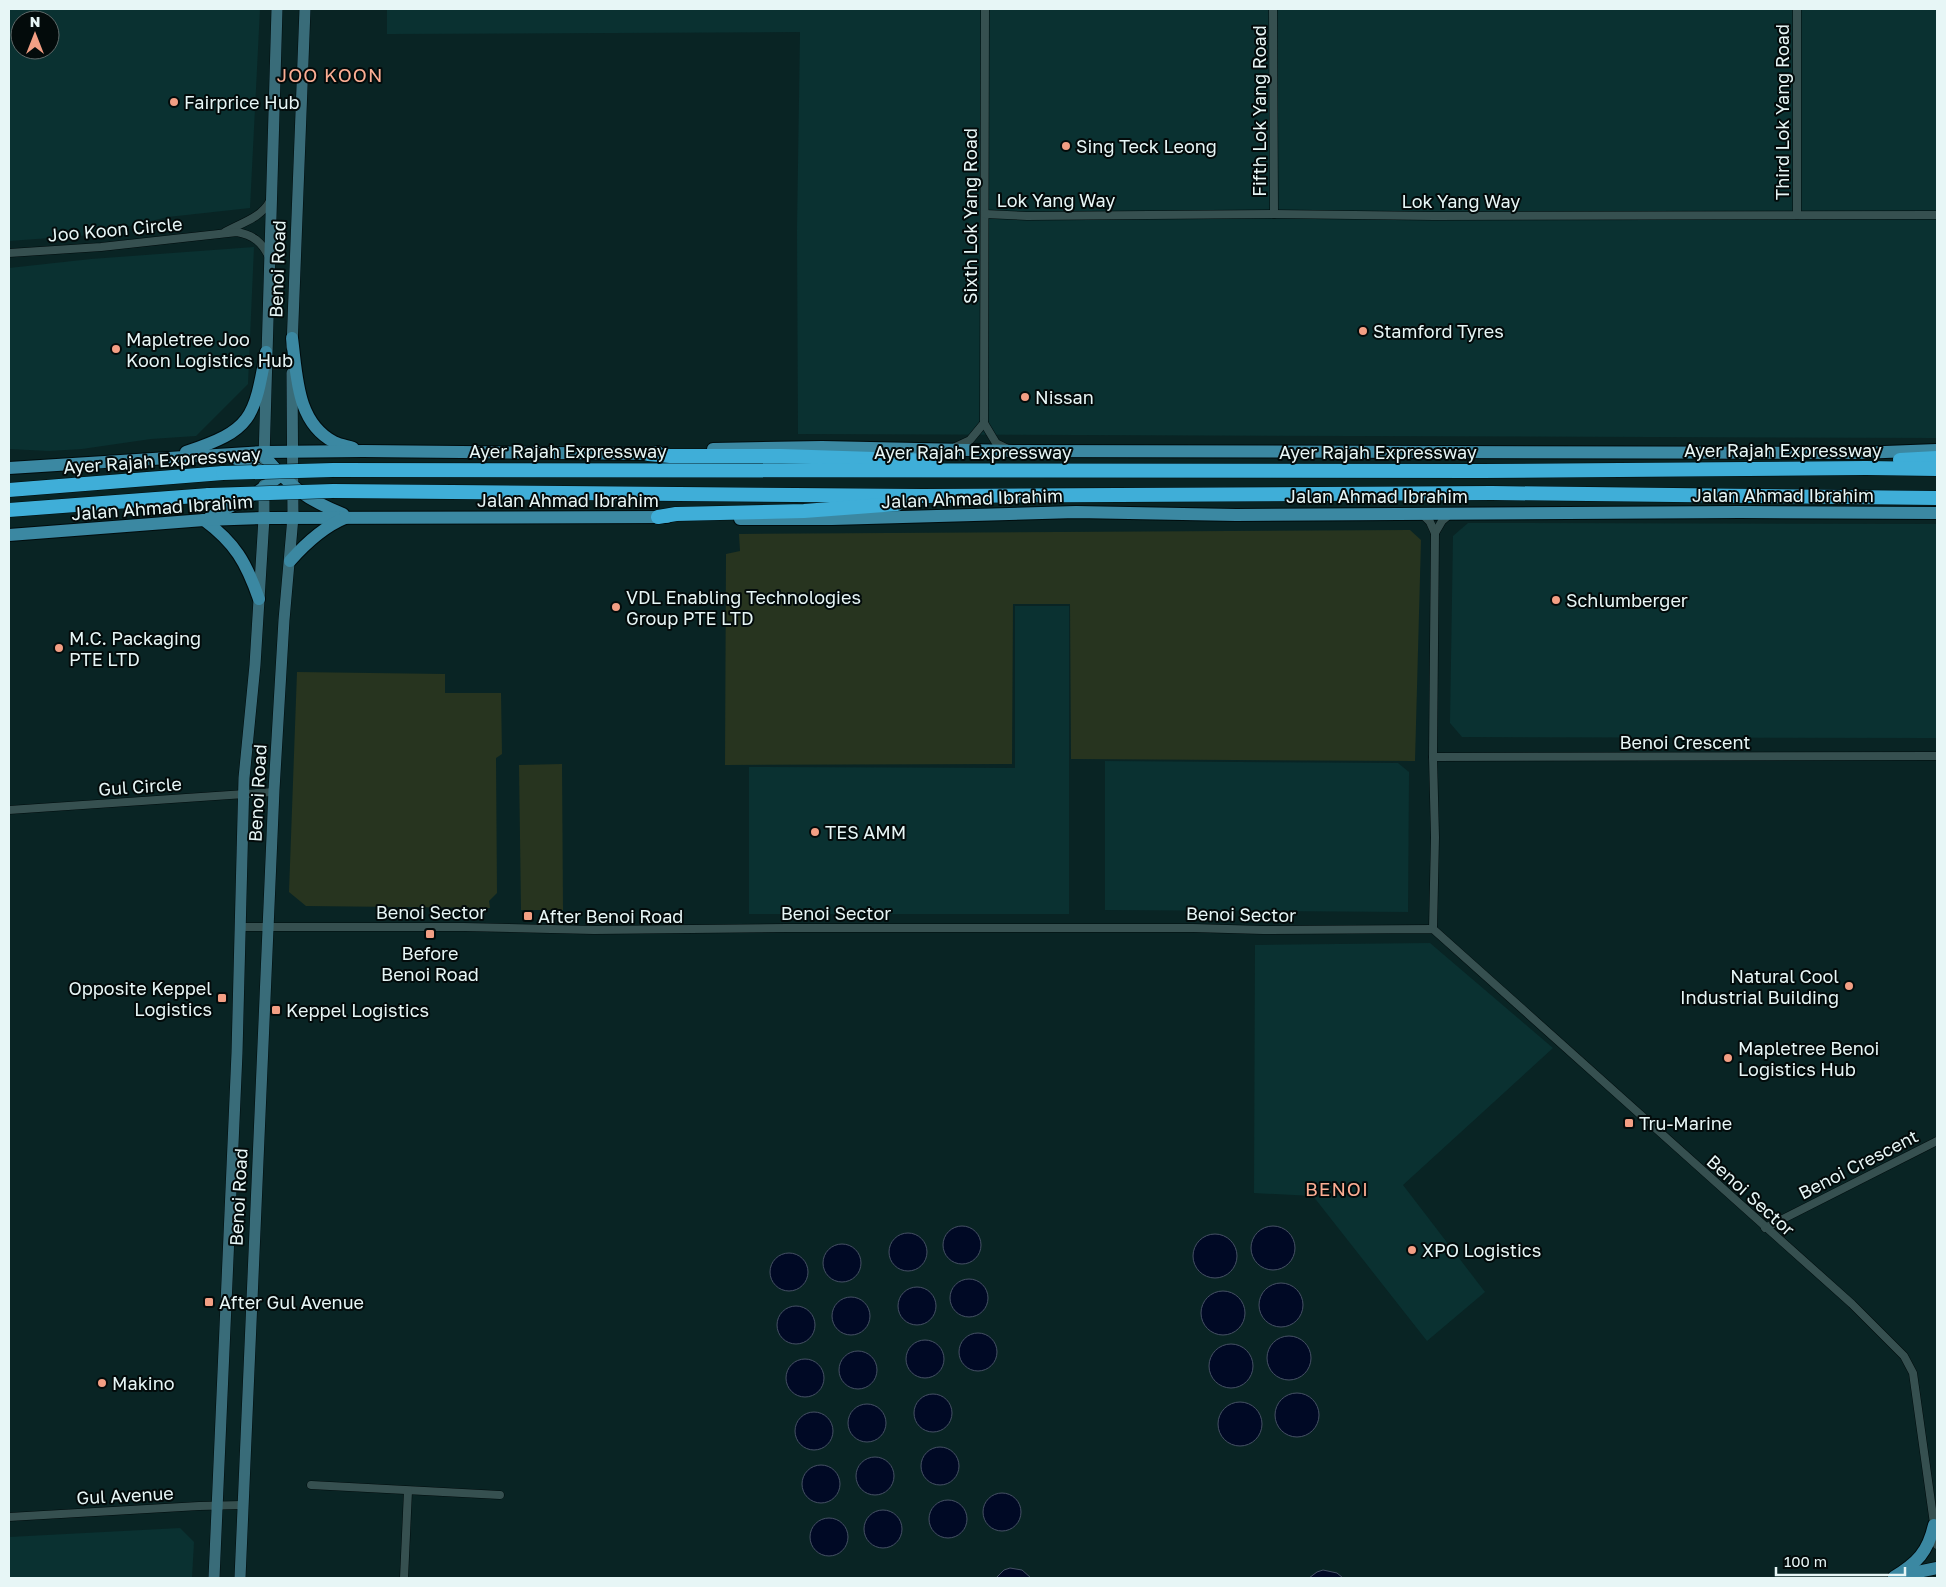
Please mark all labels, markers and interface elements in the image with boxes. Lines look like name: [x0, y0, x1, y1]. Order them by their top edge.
north arrow: [10, 10, 60, 60]
text: N: [30, 13, 40, 30]
street label: Third Lok Yang Road: [1771, 24, 1793, 200]
street label: Fifth Lok Yang Road: [1248, 25, 1270, 197]
district label: JOO KOON: [277, 63, 383, 86]
place label: Fairprice Hub: [184, 91, 300, 113]
marker: Fairprice Hub: [168, 96, 180, 108]
street label: Sixth Lok Yang Road: [959, 128, 981, 304]
place label: Sing Teck Leong: [1076, 135, 1217, 157]
marker: Sing Teck Leong: [1060, 140, 1072, 152]
street label: Lok Yang Way: [997, 189, 1115, 211]
street label: Lok Yang Way: [1402, 190, 1520, 212]
street label: Joo Koon Circle: [47, 212, 183, 246]
street label: Benoi Road: [264, 220, 290, 318]
place label: Stamford Tyres: [1373, 320, 1504, 342]
marker: Stamford Tyres: [1357, 325, 1369, 337]
place label: Mapletree Joo Koon Logistics Hub: [126, 328, 293, 371]
marker: Mapletree Joo Koon Logistics Hub: [110, 343, 122, 355]
place label: Nissan: [1035, 386, 1094, 408]
marker: Nissan: [1019, 391, 1031, 403]
street label: Ayer Rajah Expressway: [1684, 439, 1882, 461]
street label: Ayer Rajah Expressway: [469, 440, 667, 462]
street label: Ayer Rajah Expressway: [874, 441, 1072, 463]
street label: Ayer Rajah Expressway: [1279, 441, 1477, 463]
street label: Ayer Rajah Expressway: [63, 442, 261, 478]
street label: Jalan Ahmad Ibrahim: [881, 484, 1063, 512]
street label: Jalan Ahmad Ibrahim: [1692, 484, 1874, 506]
street label: Jalan Ahmad Ibrahim: [1286, 485, 1468, 507]
street label: Jalan Ahmad Ibrahim: [477, 489, 659, 511]
street label: Jalan Ahmad Ibrahim: [70, 490, 254, 524]
place label: VDL Enabling Technologies Group PTE LTD: [626, 586, 861, 629]
place label: Schlumberger: [1566, 589, 1688, 611]
marker: Schlumberger: [1550, 594, 1562, 606]
marker: VDL Enabling Technologies Group PTE LTD: [610, 601, 622, 613]
place label: M.C. Packaging PTE LTD: [69, 627, 201, 670]
marker: M.C. Packaging PTE LTD: [53, 642, 65, 654]
street label: Benoi Crescent: [1619, 731, 1751, 753]
street label: Benoi Road: [243, 744, 271, 842]
street label: Gul Circle: [98, 772, 182, 800]
place label: TES AMM: [825, 821, 906, 843]
marker: TES AMM: [809, 826, 821, 838]
street label: Benoi Sector: [376, 901, 486, 923]
street label: Benoi Sector: [781, 902, 891, 924]
street label: Benoi Sector: [1186, 902, 1296, 926]
place label: After Benoi Road: [538, 905, 683, 927]
marker: After Benoi Road: [522, 910, 534, 922]
marker: Before Benoi Road: [424, 928, 436, 940]
place label: Before Benoi Road: [381, 942, 479, 985]
place label: Natural Cool Industrial Building: [1680, 965, 1839, 1008]
place label: Opposite Keppel Logistics: [68, 977, 212, 1020]
marker: Natural Cool Industrial Building: [1843, 980, 1855, 992]
marker: Opposite Keppel Logistics: [216, 992, 228, 1004]
place label: Keppel Logistics: [286, 999, 429, 1021]
marker: Keppel Logistics: [270, 1004, 282, 1016]
place label: Mapletree Benoi Logistics Hub: [1738, 1037, 1879, 1080]
marker: Mapletree Benoi Logistics Hub: [1722, 1052, 1734, 1064]
place label: Tru-Marine: [1639, 1112, 1732, 1134]
marker: Tru-Marine: [1623, 1117, 1635, 1129]
street label: Benoi Crescent: [1795, 1124, 1921, 1204]
street label: Benoi Road: [224, 1148, 252, 1246]
street label: Benoi Sector: [1703, 1150, 1799, 1240]
district label: BENOI: [1305, 1177, 1369, 1200]
place label: XPO Logistics: [1422, 1239, 1541, 1261]
marker: XPO Logistics: [1406, 1244, 1418, 1256]
place label: After Gul Avenue: [219, 1291, 364, 1313]
marker: After Gul Avenue: [203, 1296, 215, 1308]
place label: Makino: [112, 1372, 175, 1394]
marker: Makino: [96, 1377, 108, 1389]
street label: Gul Avenue: [76, 1481, 174, 1509]
scale bar: [1776, 1544, 1905, 1576]
text: 100 m: [1784, 1552, 1827, 1570]

